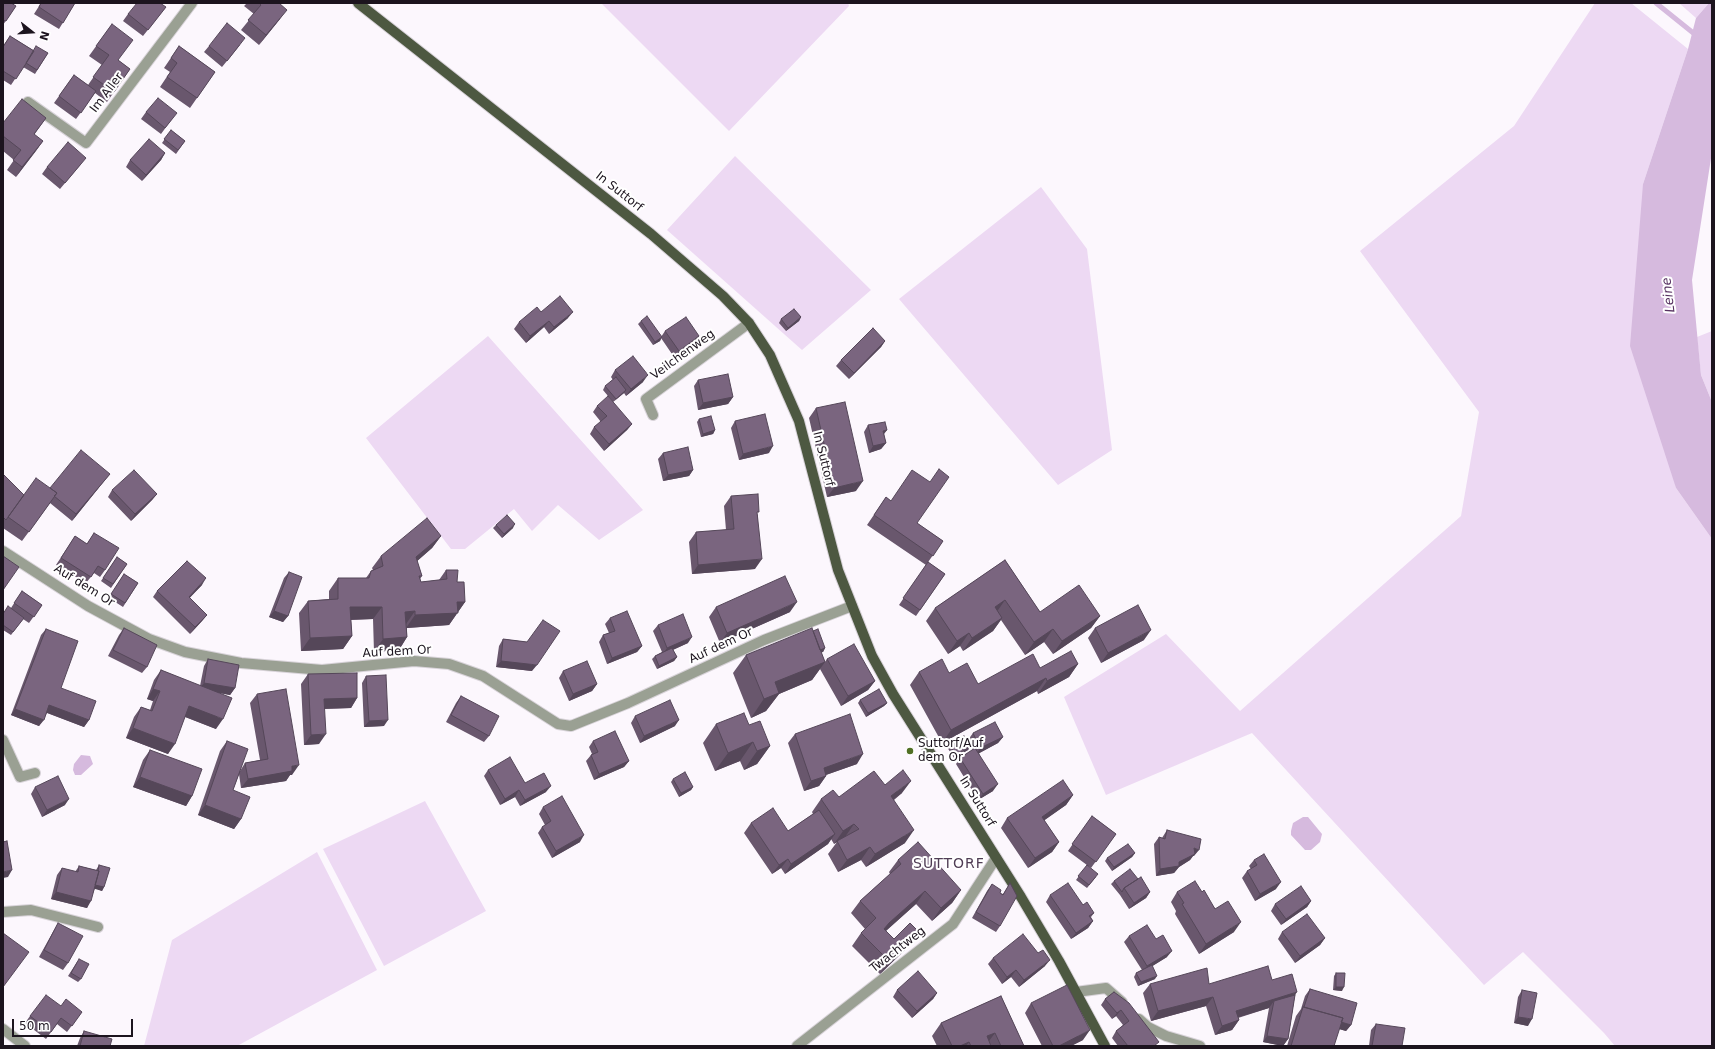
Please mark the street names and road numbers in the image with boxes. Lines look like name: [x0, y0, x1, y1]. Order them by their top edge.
street label: Im Aller: [87, 70, 127, 116]
street label: In Suttorf: [592, 169, 646, 215]
street label: Veilchenweg: [648, 327, 718, 383]
street label: In Suttorf: [809, 430, 837, 488]
street label: Auf dem Or: [51, 562, 117, 610]
street label: Auf dem Or: [687, 625, 755, 667]
street label: Auf dem Or: [362, 643, 432, 661]
street label: In Suttorf: [956, 774, 998, 830]
street label: Twachtweg: [867, 924, 929, 976]

